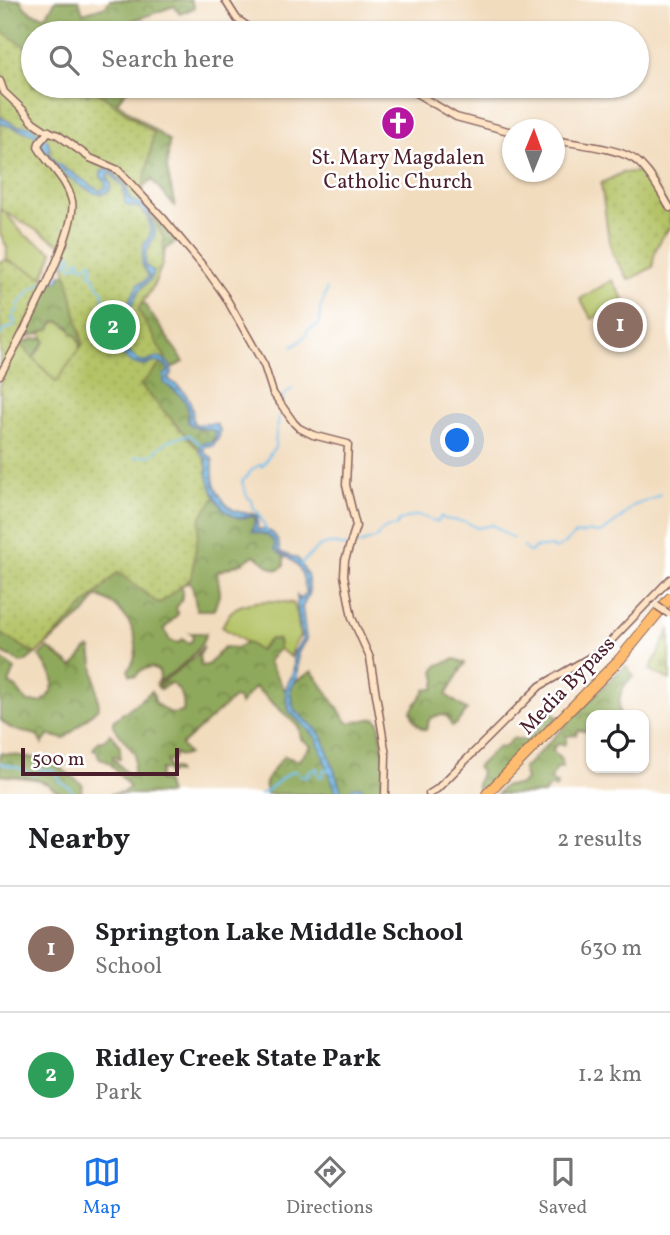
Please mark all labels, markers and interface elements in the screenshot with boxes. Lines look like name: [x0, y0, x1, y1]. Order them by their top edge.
search box: [21, 21, 649, 98]
icon: search: [45, 41, 83, 79]
text: Search here: [101, 42, 234, 78]
church icon: St. Mary Magdalen Catholic Church: [379, 104, 417, 142]
north arrow: [502, 119, 565, 182]
place label: St. Mary Magdalen Catholic Church: [311, 144, 485, 197]
pin: 1: [597, 299, 643, 351]
pin: 2: [90, 301, 136, 353]
your location: [440, 423, 474, 457]
street label: Media Bypass: [514, 630, 623, 742]
map controls: [586, 710, 649, 773]
button: locate: [586, 710, 649, 773]
scale bar: [21, 745, 178, 777]
text: 500 m: [32, 747, 85, 773]
text: Nearby: [28, 819, 130, 861]
text: 2 results: [557, 824, 642, 856]
text: Springton Lake Middle School: [95, 915, 463, 951]
text: 1: [46, 933, 56, 965]
text: 630 m: [581, 933, 642, 965]
text: School: [95, 951, 162, 983]
text: Ridley Creek State Park: [95, 1041, 381, 1077]
text: 2: [45, 1059, 57, 1091]
text: 1.2 km: [578, 1059, 642, 1091]
text: Park: [95, 1077, 142, 1109]
tab: Map: [83, 1153, 121, 1221]
tab: Directions: [286, 1153, 373, 1221]
tab: Saved: [538, 1153, 587, 1221]

